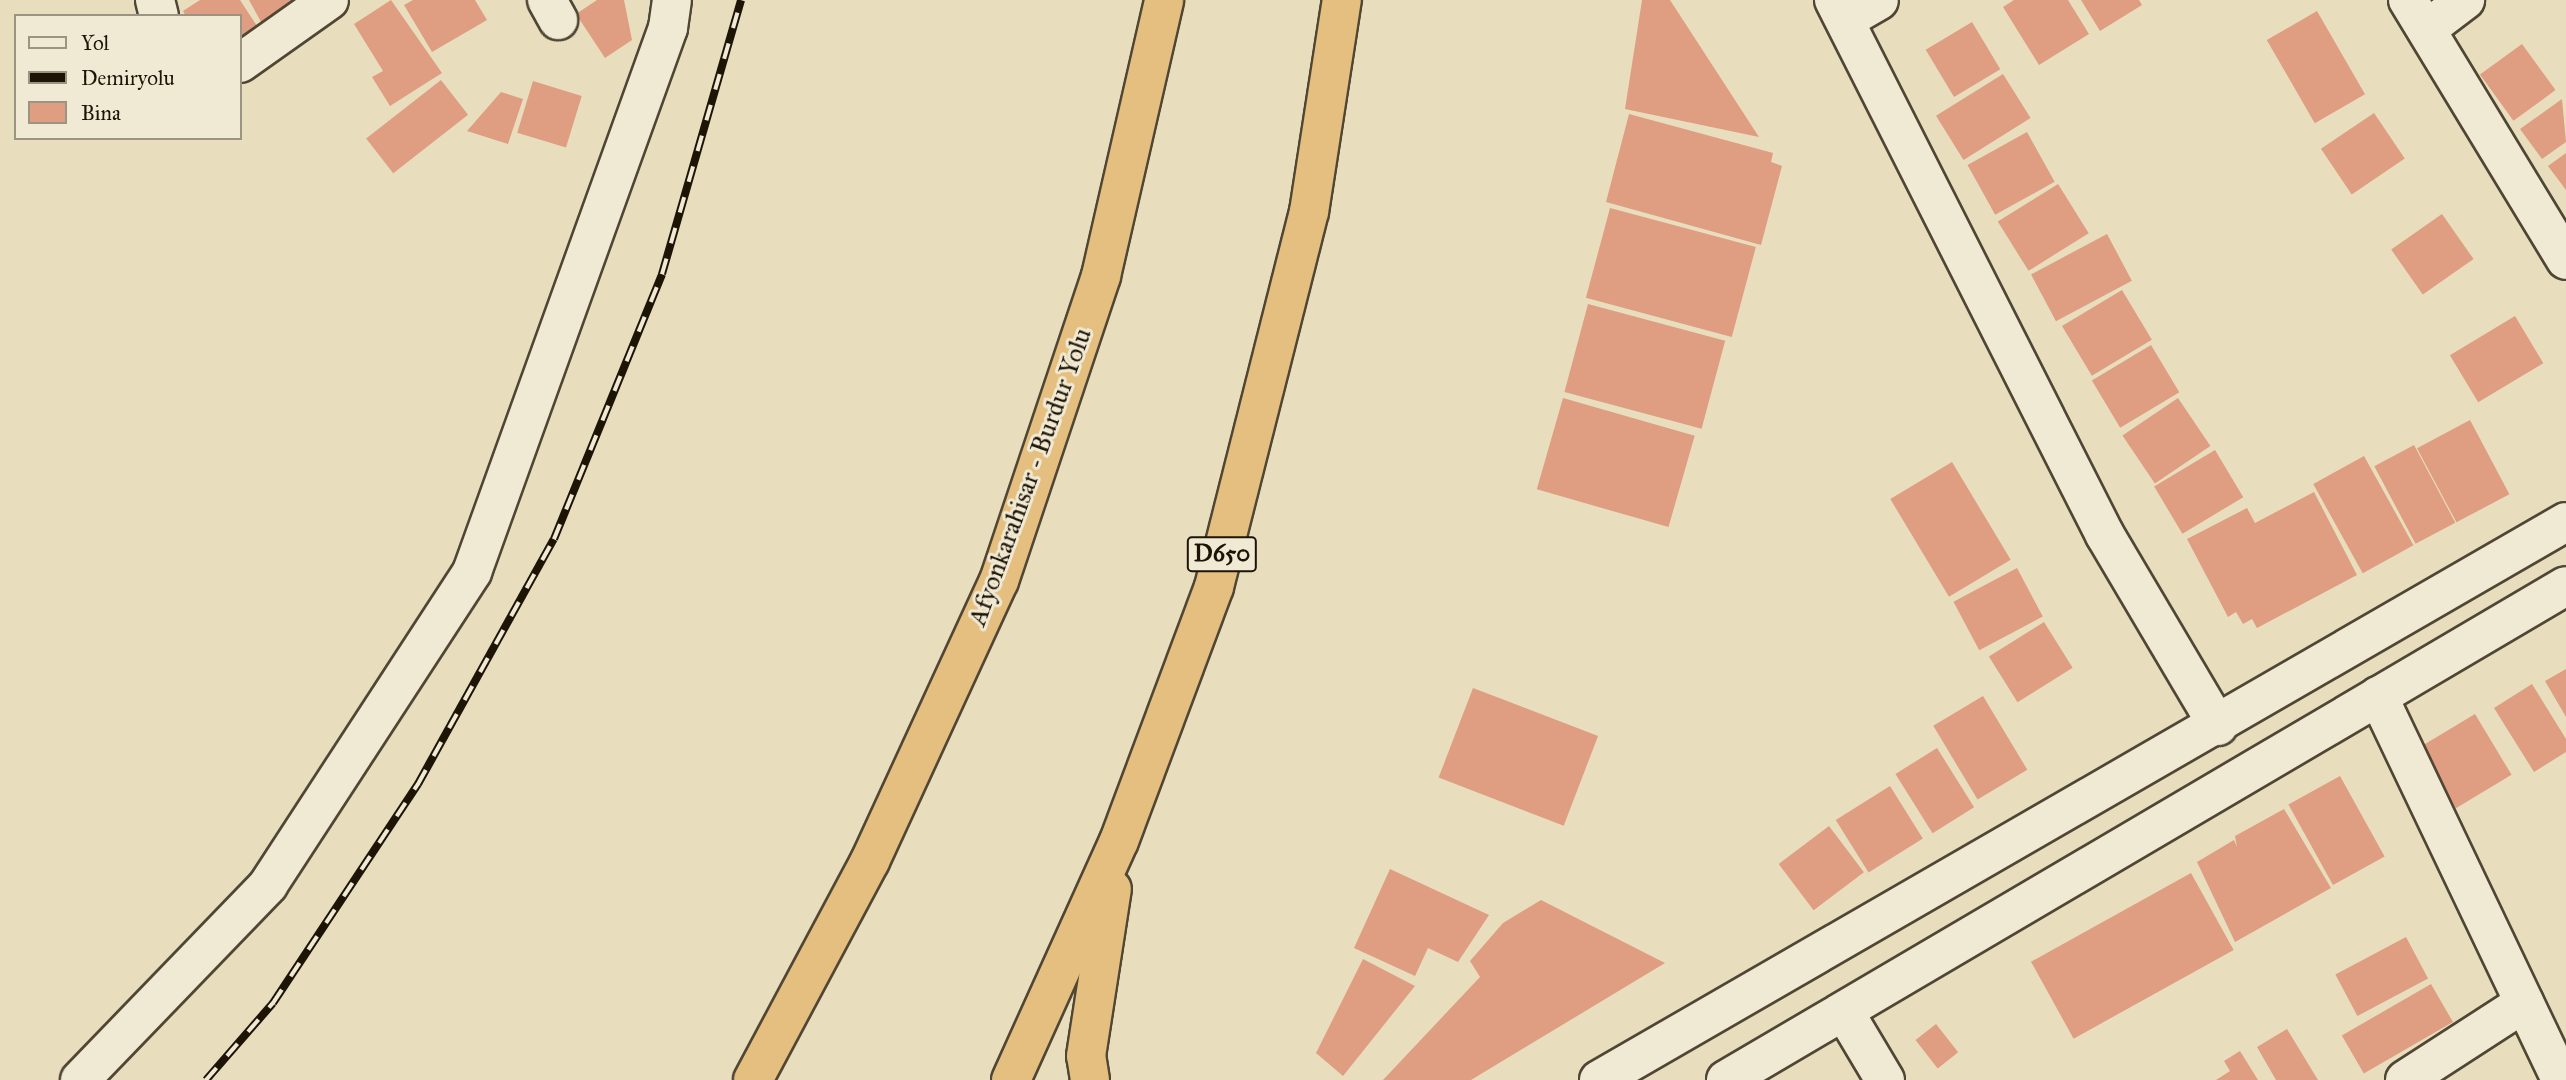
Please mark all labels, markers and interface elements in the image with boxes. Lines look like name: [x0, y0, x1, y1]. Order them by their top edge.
legend: [14, 14, 242, 140]
text: Yol: [81, 30, 109, 56]
text: Demiryolu: [81, 65, 175, 91]
text: Bina: [81, 100, 121, 126]
street label: Afyonkarahisar - Burdur Yolu: [962, 324, 1098, 630]
road number: D650: [1185, 534, 1259, 574]

